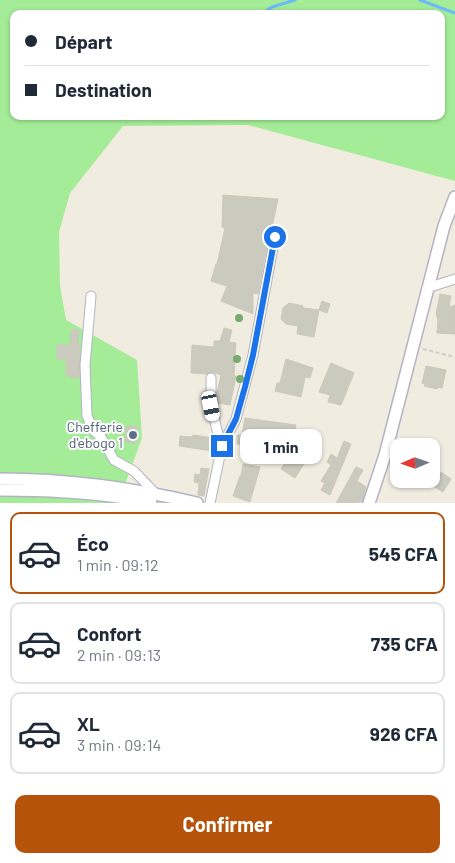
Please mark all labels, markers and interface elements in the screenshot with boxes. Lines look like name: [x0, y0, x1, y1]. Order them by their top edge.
text: Départ: [55, 30, 113, 53]
text: Destination: [55, 78, 152, 101]
route start: [264, 226, 286, 248]
car: [200, 390, 221, 422]
place label: Chefferie d'ebogo 1: [67, 418, 123, 451]
callout: 1 min: [240, 428, 322, 464]
marker: Chefferie d'ebogo 1: [127, 429, 139, 441]
route end: [211, 435, 233, 457]
text: 1 min: [263, 437, 299, 456]
north arrow: [390, 438, 440, 488]
map controls: [390, 438, 440, 488]
icon: car: [17, 531, 62, 576]
text: Éco: [77, 532, 109, 555]
text: 545 CFA: [369, 542, 438, 565]
text: 1 min · 09:12: [77, 555, 158, 574]
icon: car: [17, 621, 62, 666]
text: Confort: [77, 622, 141, 645]
text: 735 CFA: [371, 632, 438, 655]
text: 2 min · 09:13: [77, 645, 161, 664]
icon: car: [17, 711, 62, 756]
text: XL: [77, 712, 100, 735]
text: 926 CFA: [370, 722, 438, 745]
text: 3 min · 09:14: [77, 735, 161, 754]
button: Confirmer: [15, 795, 440, 853]

